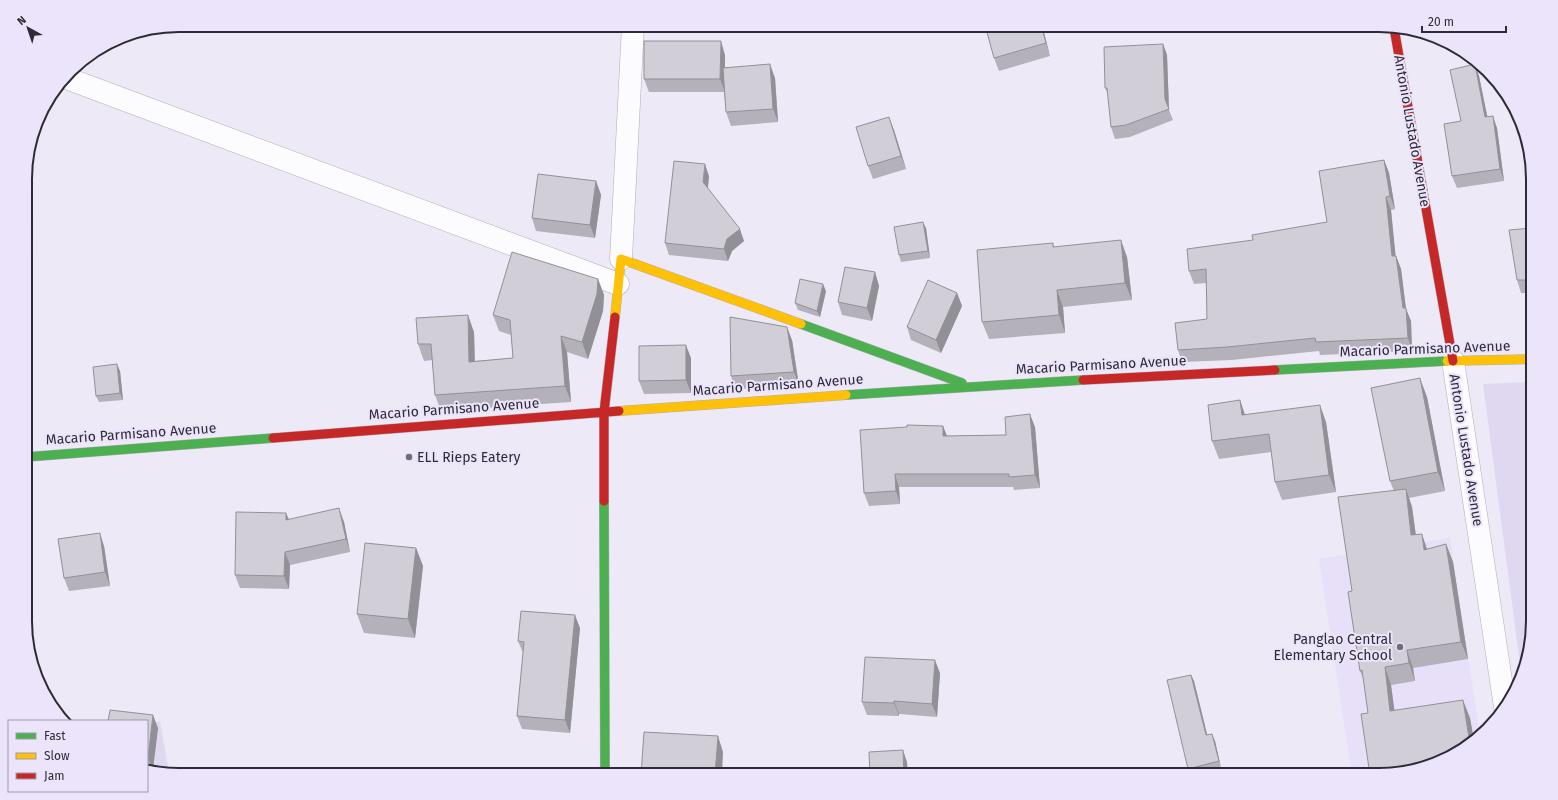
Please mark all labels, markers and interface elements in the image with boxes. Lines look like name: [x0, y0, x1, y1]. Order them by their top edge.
north arrow: [8, 8, 48, 48]
scale bar: [1422, 8, 1506, 34]
text: N: [15, 13, 29, 28]
text: 20 m: [1428, 15, 1454, 29]
street label: Antonio Lustado Avenue: [1390, 54, 1434, 208]
street label: Macario Parmisano Avenue: [1339, 338, 1511, 360]
street label: Macario Parmisano Avenue: [1015, 352, 1187, 378]
street label: Macario Parmisano Avenue: [692, 371, 864, 399]
street label: Antonio Lustado Avenue: [1446, 373, 1486, 527]
street label: Macario Parmisano Avenue: [368, 395, 540, 423]
street label: Macario Parmisano Avenue: [45, 420, 217, 448]
place label: ELL Rieps Eatery: [417, 449, 521, 466]
marker: ELL Rieps Eatery: [404, 452, 414, 462]
place label: Panglao Central Elementary School: [1274, 631, 1392, 664]
marker: Panglao Central Elementary School: [1395, 642, 1405, 652]
legend: [8, 720, 148, 792]
text: Fast: [44, 729, 66, 743]
text: Slow: [44, 749, 70, 763]
text: Jam: [44, 769, 64, 783]

